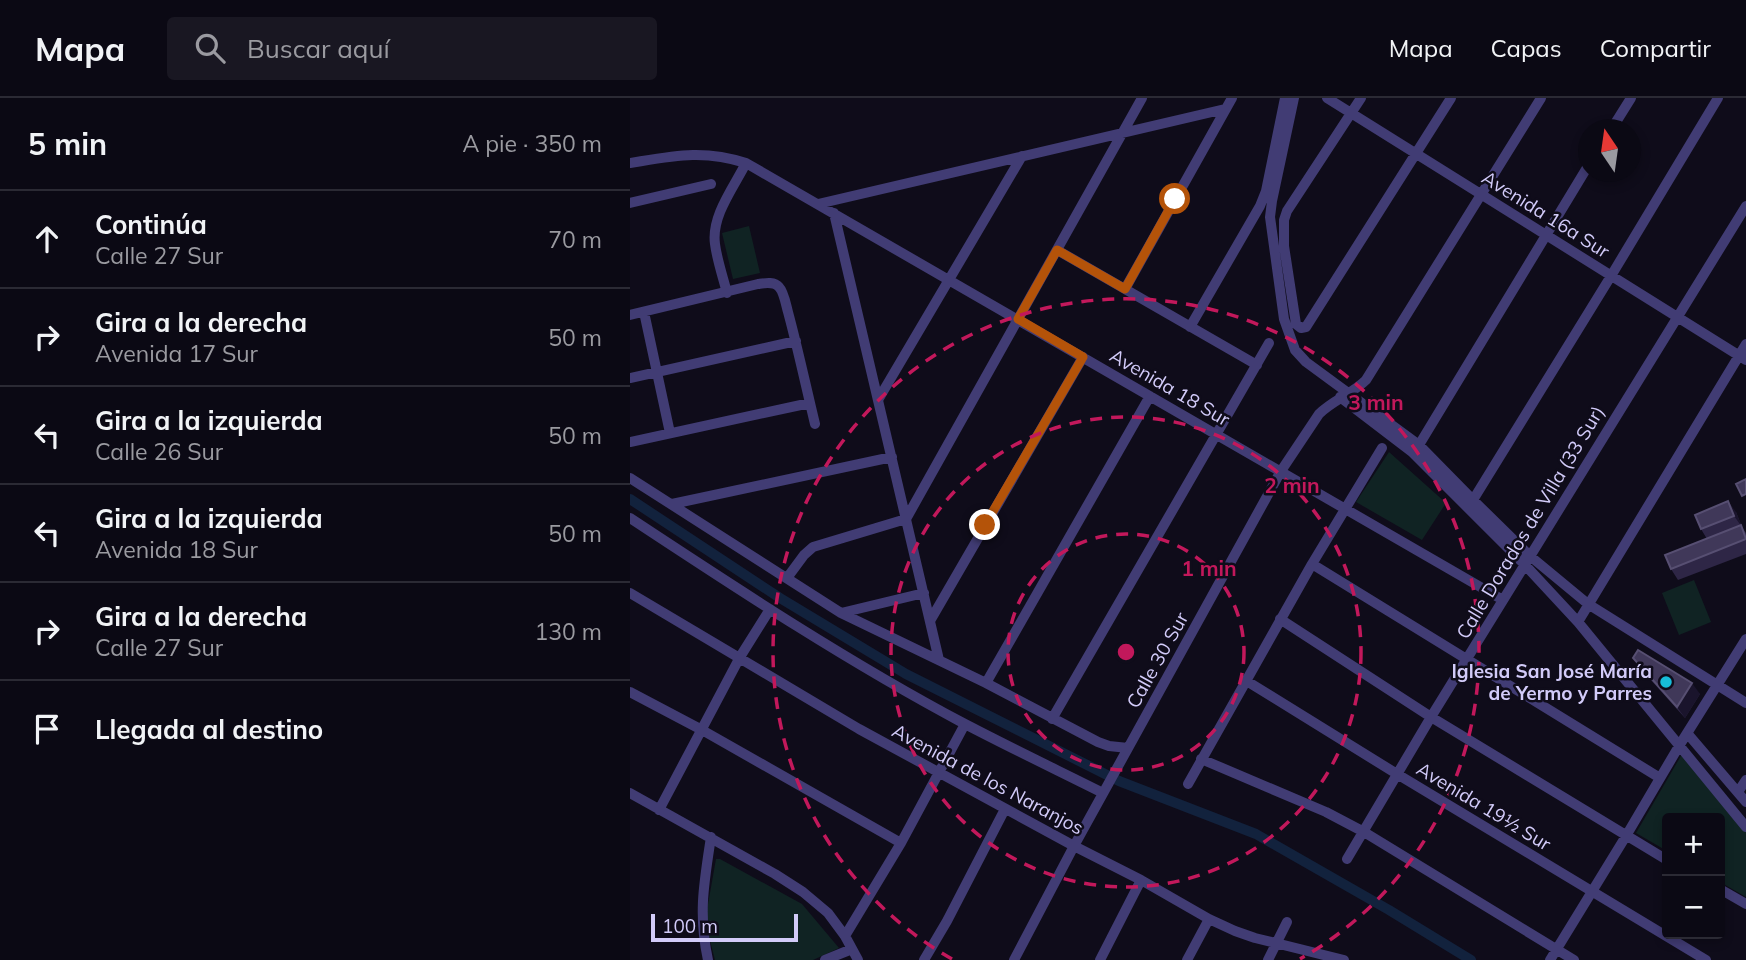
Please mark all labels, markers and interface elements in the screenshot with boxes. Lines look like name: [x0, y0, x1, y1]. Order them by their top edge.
search box: [167, 17, 657, 80]
text: Mapa: [35, 28, 125, 69]
icon: search: [191, 29, 229, 67]
text: Buscar aquí: [247, 32, 390, 65]
text: Mapa: [1389, 33, 1453, 63]
text: Capas: [1491, 33, 1562, 63]
text: Compartir: [1600, 33, 1711, 63]
north arrow: [1578, 119, 1641, 182]
text: 5 min: [28, 125, 107, 163]
text: A pie · 350 m: [462, 129, 602, 158]
street label: Avenida 16a Sur: [1478, 165, 1614, 263]
route start: [1159, 183, 1190, 214]
text: Continúa: [95, 208, 207, 241]
icon: ahead: [28, 220, 66, 258]
text: 70 m: [548, 225, 602, 254]
text: Calle 27 Sur: [95, 241, 223, 270]
text: Gira a la derecha: [95, 306, 307, 339]
icon: right: [28, 318, 66, 356]
text: 50 m: [548, 323, 602, 352]
text: Avenida 17 Sur: [95, 339, 258, 368]
street label: Avenida 18 Sur: [1106, 343, 1234, 431]
text: 3 min: [1348, 389, 1404, 415]
street label: Calle Dorados de Villa (33 Sur): [1451, 401, 1609, 643]
text: Gira a la izquierda: [95, 404, 323, 437]
icon: left: [28, 416, 66, 454]
text: 50 m: [548, 421, 602, 450]
text: Calle 26 Sur: [95, 437, 223, 466]
text: 2 min: [1264, 472, 1320, 498]
text: Gira a la izquierda: [95, 502, 323, 535]
route end: [969, 509, 1000, 540]
icon: left: [28, 514, 66, 552]
text: 50 m: [548, 519, 602, 548]
text: Avenida 18 Sur: [95, 535, 258, 564]
text: 1 min: [1181, 555, 1237, 581]
text: Gira a la derecha: [95, 600, 307, 633]
street label: Calle 30 Sur: [1121, 608, 1193, 712]
icon: right: [28, 612, 66, 650]
text: 130 m: [534, 617, 602, 646]
text: Calle 27 Sur: [95, 633, 223, 662]
centre of rings: [1114, 640, 1138, 664]
place label: Iglesia San José María de Yermo y Parres: [1451, 659, 1652, 705]
marker: Iglesia San José María de Yermo y Parres: [1658, 674, 1674, 690]
icon: arrive: [28, 710, 66, 748]
text: Llegada al destino: [95, 713, 323, 746]
street label: Avenida de los Naranjos: [888, 718, 1088, 840]
street label: Avenida 19½ Sur: [1412, 756, 1556, 856]
map controls: [1662, 813, 1725, 939]
button: +: [1662, 813, 1725, 876]
button: −: [1662, 876, 1725, 939]
scale bar: [651, 911, 798, 943]
text: 100 m: [662, 914, 718, 938]

